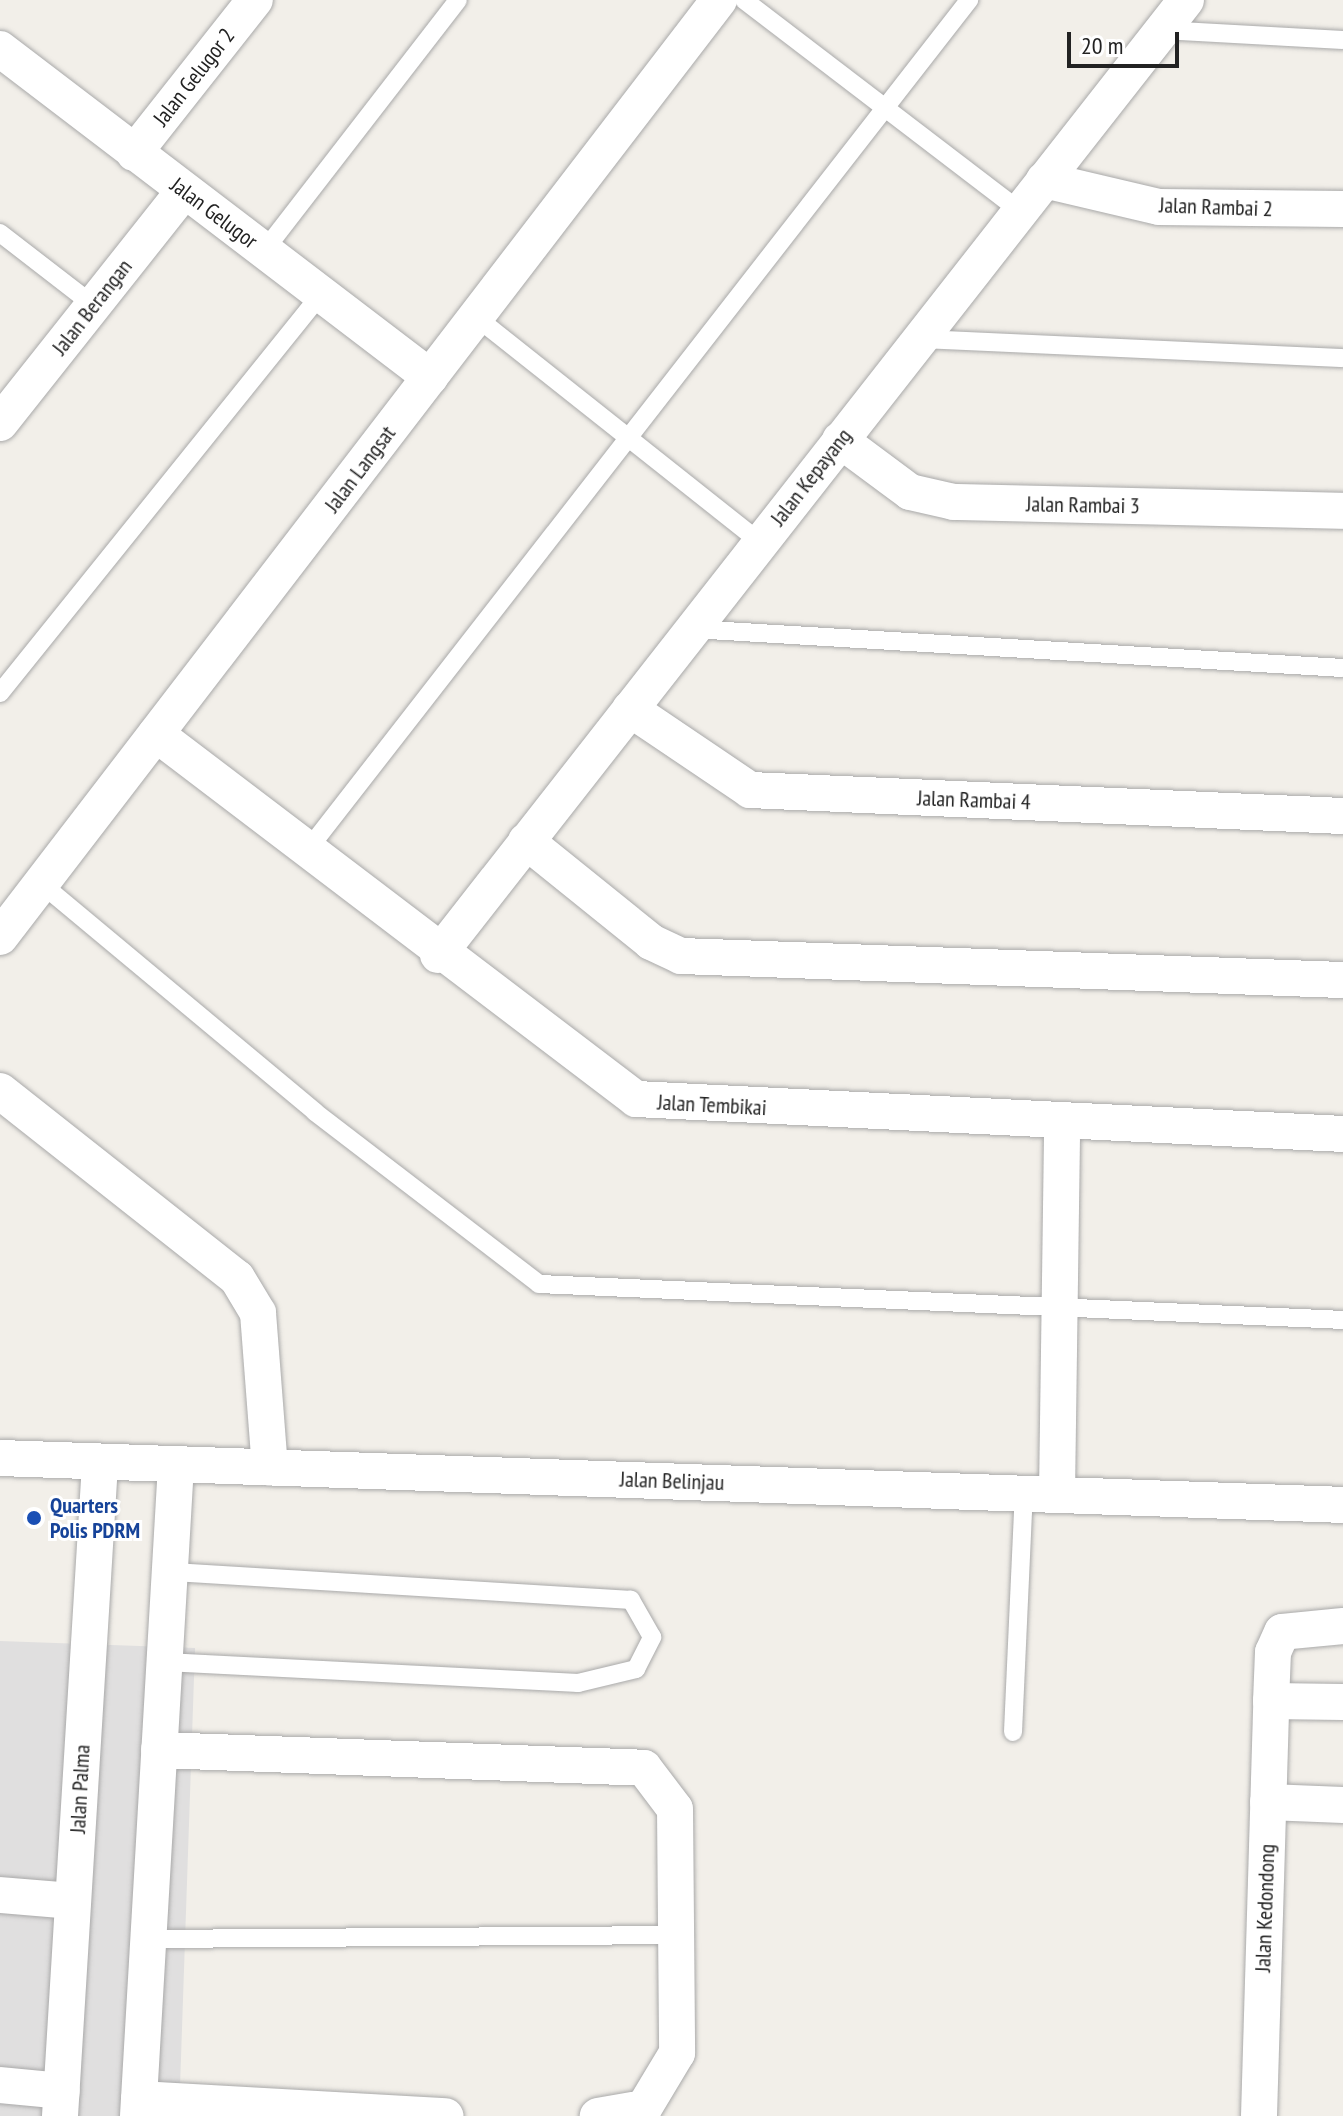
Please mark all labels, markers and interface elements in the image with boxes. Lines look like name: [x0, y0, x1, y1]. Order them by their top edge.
scale bar: [1071, 16, 1183, 66]
street label: Jalan Gelugor 2: [148, 23, 240, 131]
text: 20 m: [1081, 30, 1123, 61]
street label: Jalan Gelugor: [165, 172, 263, 254]
street label: Jalan Rambai 2: [1159, 192, 1273, 222]
street label: Jalan Berangan: [46, 254, 138, 360]
street label: Jalan Langsat: [319, 421, 401, 517]
street label: Jalan Kepayang: [765, 423, 857, 531]
street label: Jalan Rambai 3: [1026, 491, 1140, 519]
street label: Jalan Rambai 4: [917, 785, 1031, 815]
street label: Jalan Tembikai: [657, 1089, 767, 1121]
street label: Jalan Belinjau: [619, 1466, 725, 1496]
place label: Quarters Polis PDRM: [50, 1492, 140, 1544]
marker: Quarters Polis PDRM: [25, 1509, 43, 1527]
street label: Jalan Palma: [64, 1744, 96, 1834]
street label: Jalan Kedondong: [1250, 1843, 1280, 1973]

